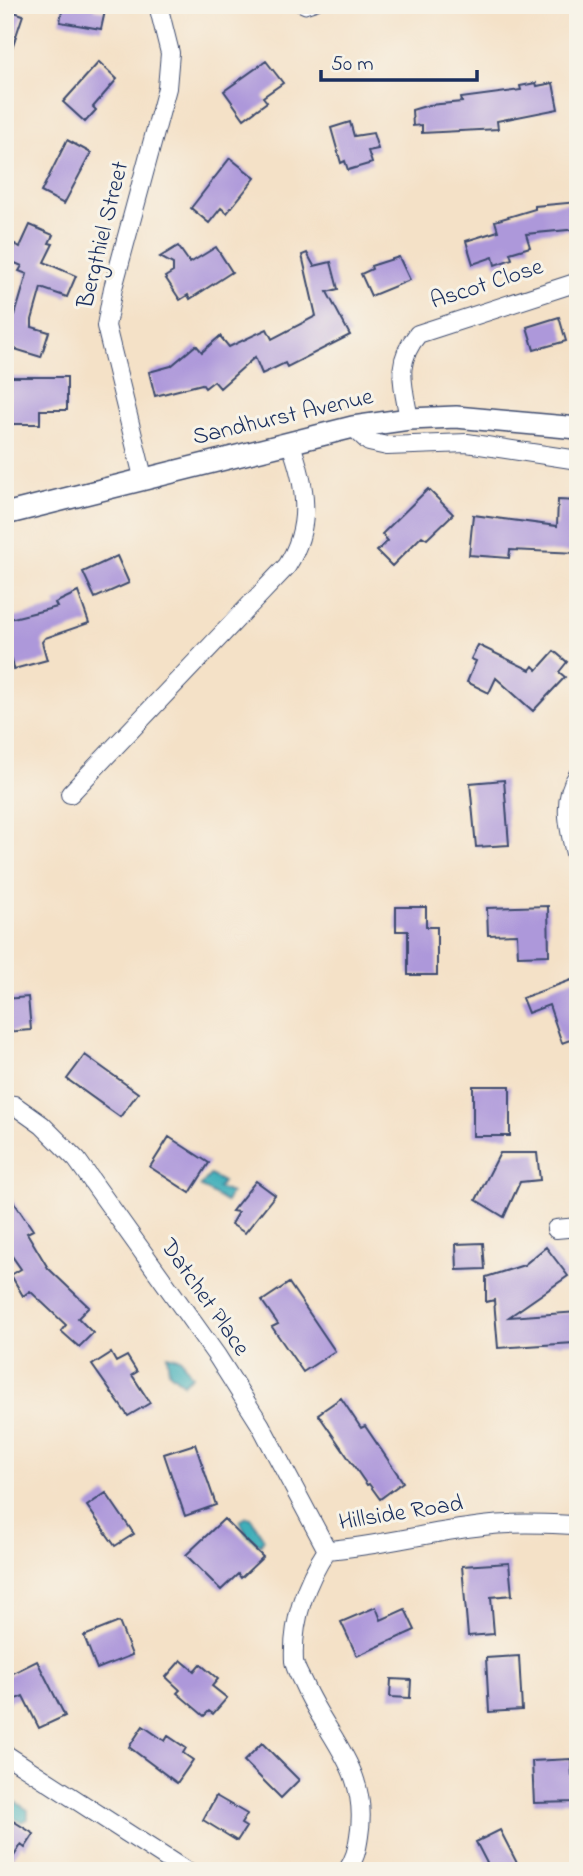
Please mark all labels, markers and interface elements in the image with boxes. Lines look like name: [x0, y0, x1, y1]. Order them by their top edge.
scale bar: [321, 38, 476, 82]
text: 50 m: [331, 50, 374, 80]
street label: Bergthiel Street: [69, 158, 139, 313]
street label: Ascot Close: [426, 250, 548, 320]
street label: Sandhurst Avenue: [189, 380, 377, 456]
street label: Datchet Place: [150, 1231, 258, 1364]
street label: Hillside Road: [336, 1487, 466, 1541]

